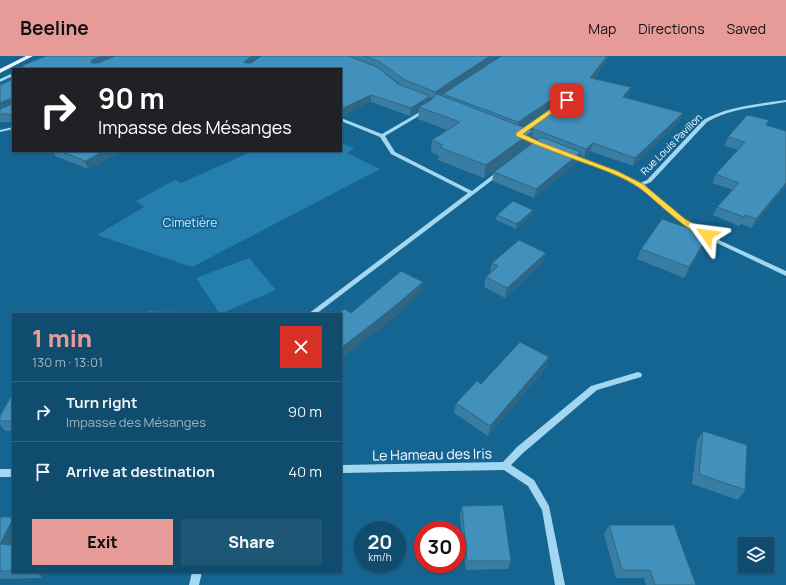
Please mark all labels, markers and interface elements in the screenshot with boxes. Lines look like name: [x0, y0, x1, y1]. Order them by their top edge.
text: Beeline: [20, 15, 89, 41]
text: Map: [588, 19, 616, 38]
text: Directions: [638, 19, 705, 38]
text: Saved: [727, 19, 766, 38]
text: 90 m: [98, 79, 165, 117]
pin: [550, 83, 584, 117]
icon: right: [32, 84, 84, 136]
icon: arrive: [556, 89, 578, 111]
street label: Rue Louis Pavillon: [637, 110, 705, 178]
text: Impasse des Mésanges: [98, 115, 292, 139]
park label: Cimetière: [163, 214, 217, 231]
position arrow: [686, 214, 728, 256]
text: 1 min: [32, 321, 92, 354]
button: close: [280, 326, 322, 368]
text: 130 m · 13:01: [32, 353, 103, 371]
text: Turn right: [66, 392, 137, 413]
icon: right: [32, 401, 54, 423]
text: 90 m: [288, 401, 322, 422]
text: Impasse des Mésanges: [66, 413, 206, 431]
street label: Le Hameau des Iris: [372, 443, 492, 465]
icon: arrive: [32, 461, 54, 483]
text: Arrive at destination: [66, 461, 215, 482]
text: 40 m: [288, 461, 322, 482]
button: Exit: [32, 519, 173, 565]
button: Share: [181, 519, 322, 565]
speed limit sign: 30: [414, 521, 466, 573]
text: 20: [367, 528, 393, 555]
map controls: [738, 537, 774, 573]
button: layers: [738, 537, 774, 573]
text: km/h: [368, 550, 392, 564]

